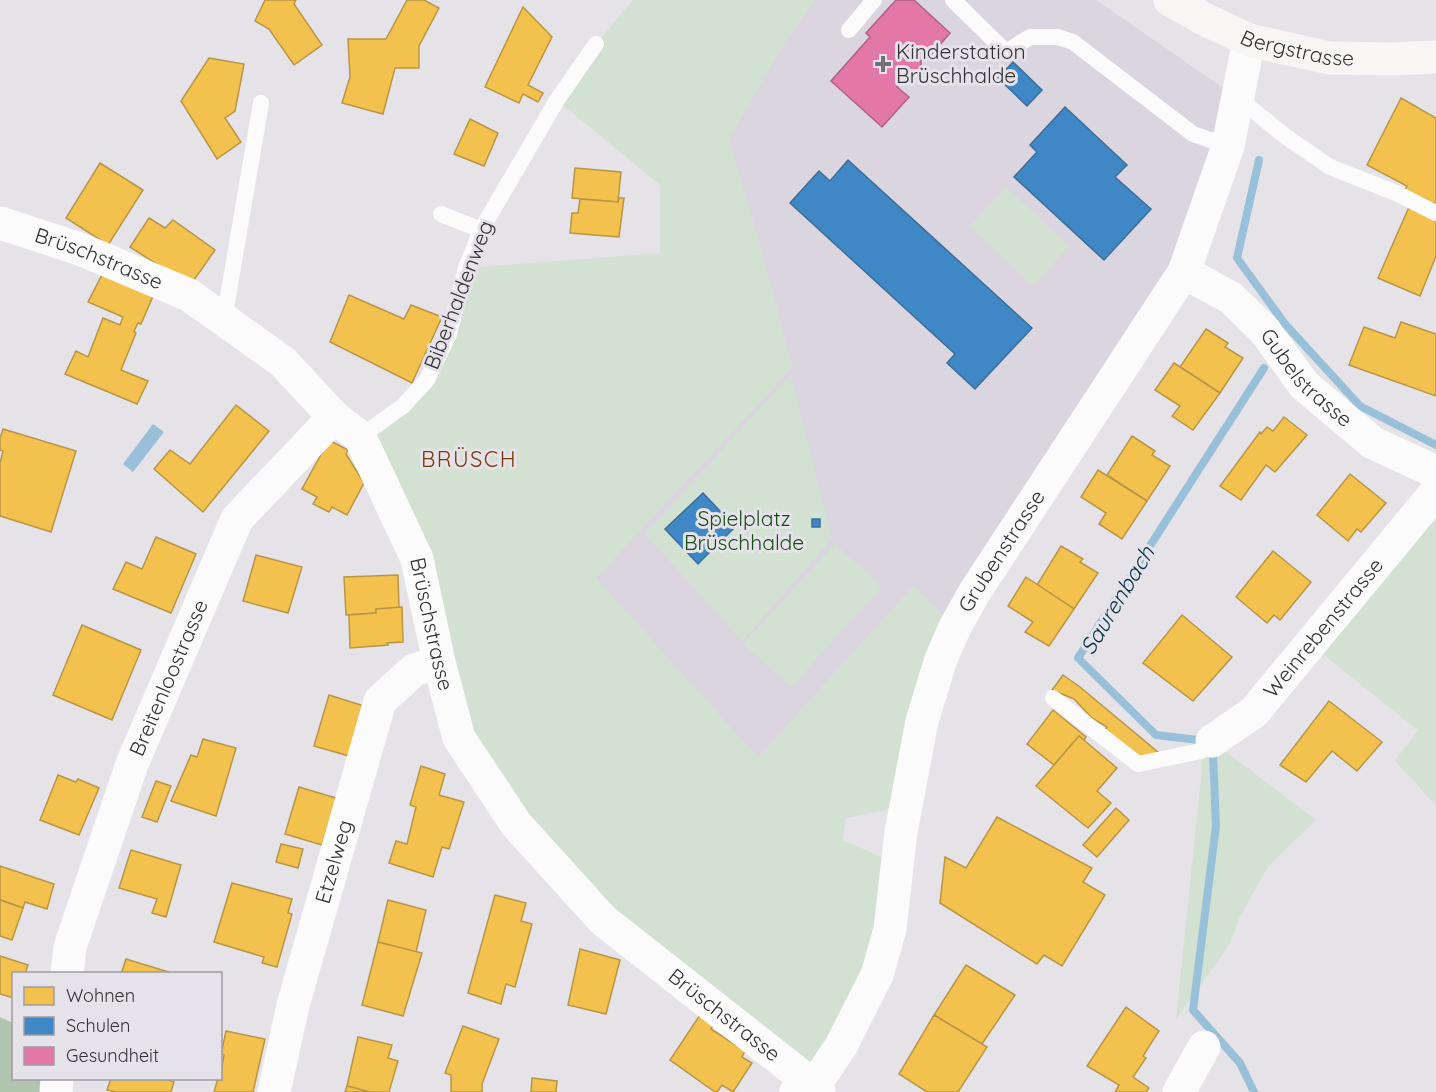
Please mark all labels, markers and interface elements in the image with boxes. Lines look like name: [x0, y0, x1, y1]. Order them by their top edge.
street label: Bergstrasse: [1236, 24, 1354, 70]
place label: Kinderstation Brüschhalde: [896, 38, 1026, 88]
marker: Kinderstation Brüschhalde: [874, 55, 892, 73]
street label: Biberhaldenweg: [418, 216, 498, 373]
street label: Brüschstrasse: [32, 221, 167, 295]
street label: Gubelstrasse: [1255, 323, 1358, 432]
district label: BRÜSCH: [421, 445, 517, 473]
street label: Grubenstrasse: [952, 485, 1050, 617]
park label: Spielplatz Brüschhalde: [684, 505, 804, 555]
water label: Saurenbach: [1074, 540, 1161, 659]
street label: Weinrebenstrasse: [1257, 552, 1388, 703]
street label: Brüschstrasse: [405, 555, 460, 693]
street label: Breitenloostrasse: [123, 595, 213, 760]
street label: Etzelweg: [309, 817, 357, 906]
street label: Brüschstrasse: [663, 962, 786, 1067]
legend: [12, 972, 222, 1080]
text: Wohnen: [66, 984, 135, 1007]
text: Schulen: [66, 1014, 130, 1037]
text: Gesundheit: [66, 1044, 159, 1067]

